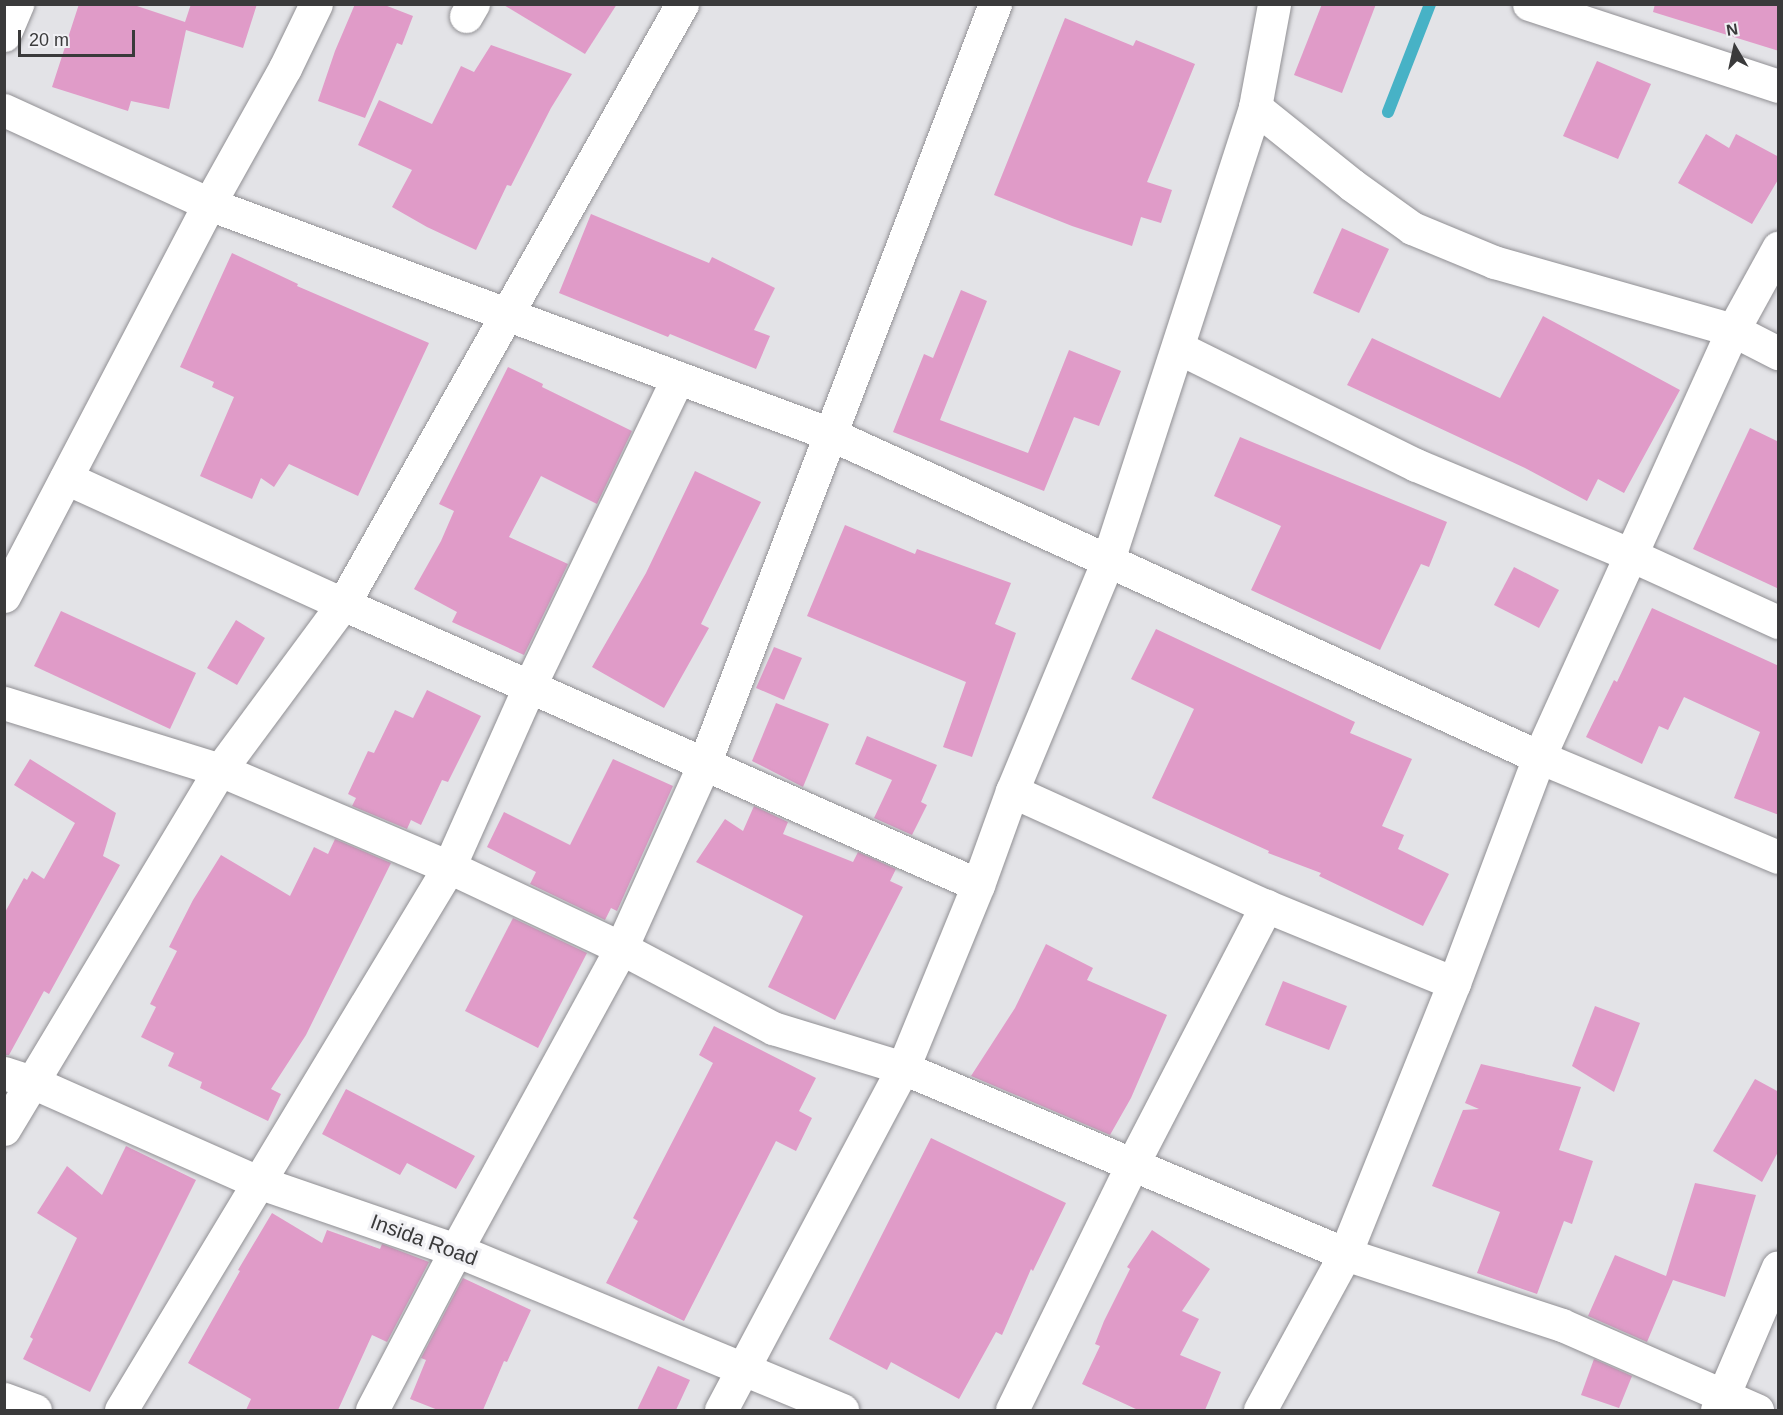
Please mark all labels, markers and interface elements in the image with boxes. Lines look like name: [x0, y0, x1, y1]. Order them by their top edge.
scale bar: [21, 18, 138, 56]
north arrow: [1705, 18, 1765, 78]
text: N: [1725, 20, 1739, 39]
text: 20 m: [29, 30, 69, 50]
street label: Insida Road: [367, 1209, 481, 1271]

